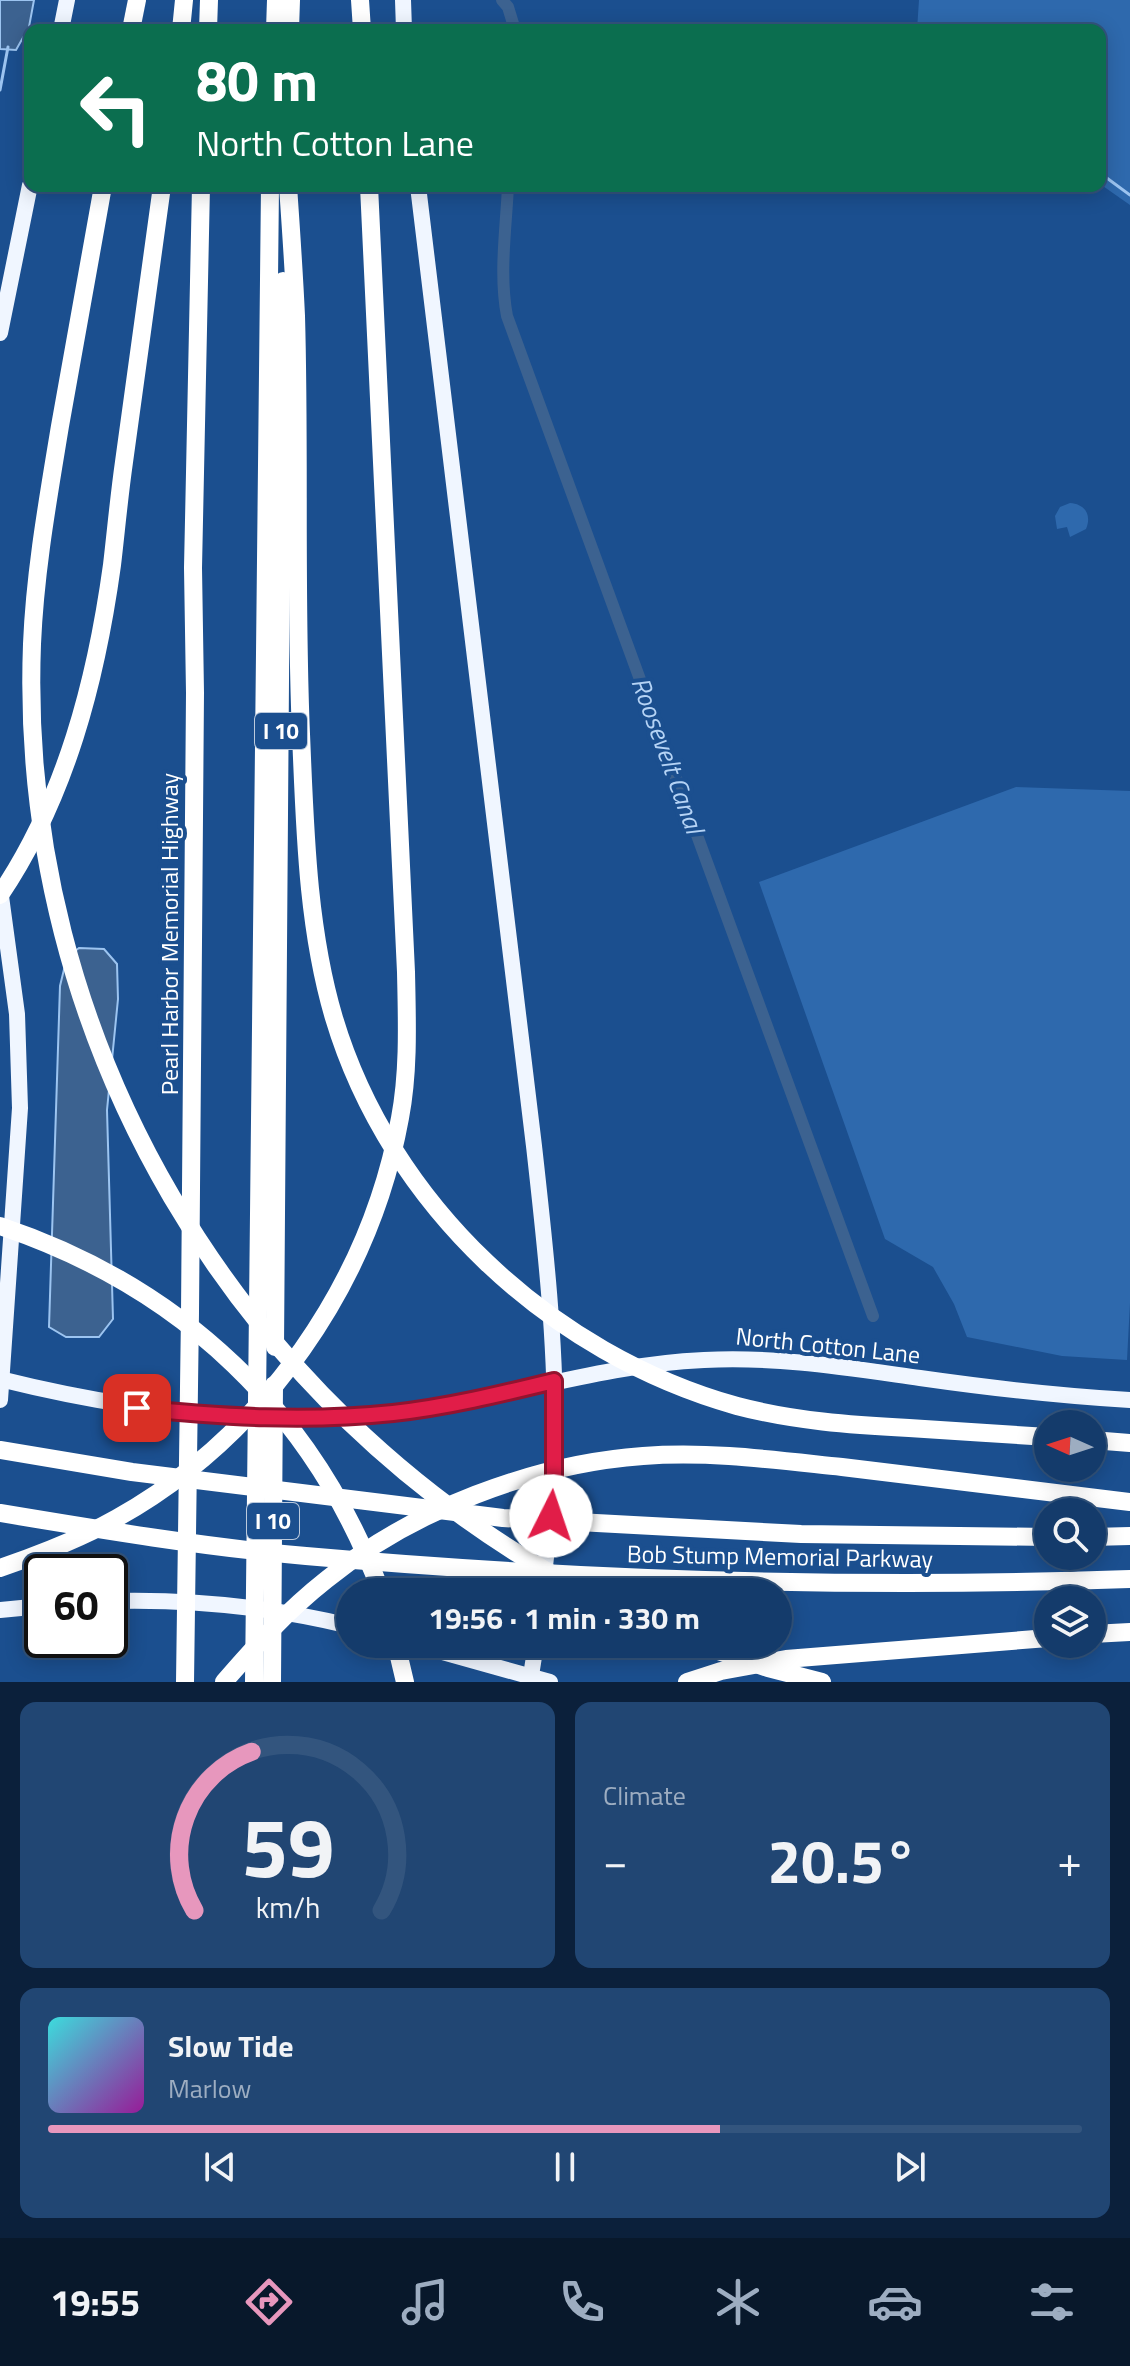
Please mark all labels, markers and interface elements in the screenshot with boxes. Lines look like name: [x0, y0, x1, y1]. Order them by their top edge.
text: 80 m: [196, 38, 318, 123]
icon: left: [64, 56, 168, 160]
text: North Cotton Lane: [196, 115, 474, 170]
water label: Roosevelt Canal: [622, 671, 715, 842]
road number: I 10: [255, 713, 307, 749]
street label: Pearl Harbor Memorial Highway: [151, 772, 187, 1095]
street label: North Cotton Lane: [734, 1317, 922, 1373]
pin: [103, 1374, 171, 1442]
icon: arrive: [115, 1386, 159, 1430]
north arrow: [1034, 1410, 1106, 1482]
map controls: [1034, 1410, 1106, 1658]
position arrow: [509, 1474, 593, 1558]
button: search: [1034, 1498, 1106, 1570]
road number: I 10: [247, 1503, 299, 1539]
street label: Bob Stump Memorial Parkway: [627, 1535, 934, 1577]
speed limit sign: 60: [24, 1554, 128, 1658]
button: layers: [1034, 1586, 1106, 1658]
text: 19:56 · 1 min · 330 m: [428, 1595, 700, 1641]
text: Climate: [603, 1776, 686, 1815]
text: 59: [241, 1783, 334, 1909]
text: 20.5°: [768, 1815, 917, 1906]
text: −: [603, 1827, 628, 1894]
text: +: [1057, 1827, 1082, 1894]
text: km/h: [255, 1886, 320, 1929]
text: Slow Tide: [168, 2023, 293, 2069]
text: Marlow: [168, 2069, 251, 2108]
icon: previous: [198, 2145, 242, 2189]
icon: pause: [543, 2145, 587, 2189]
icon: next: [888, 2145, 932, 2189]
icon: directions: [241, 2274, 297, 2330]
icon: music: [397, 2274, 453, 2330]
icon: phone: [554, 2274, 610, 2330]
icon: climate: [710, 2274, 766, 2330]
icon: car: [867, 2274, 923, 2330]
icon: filters: [1024, 2274, 1080, 2330]
text: 19:55: [50, 2275, 140, 2330]

